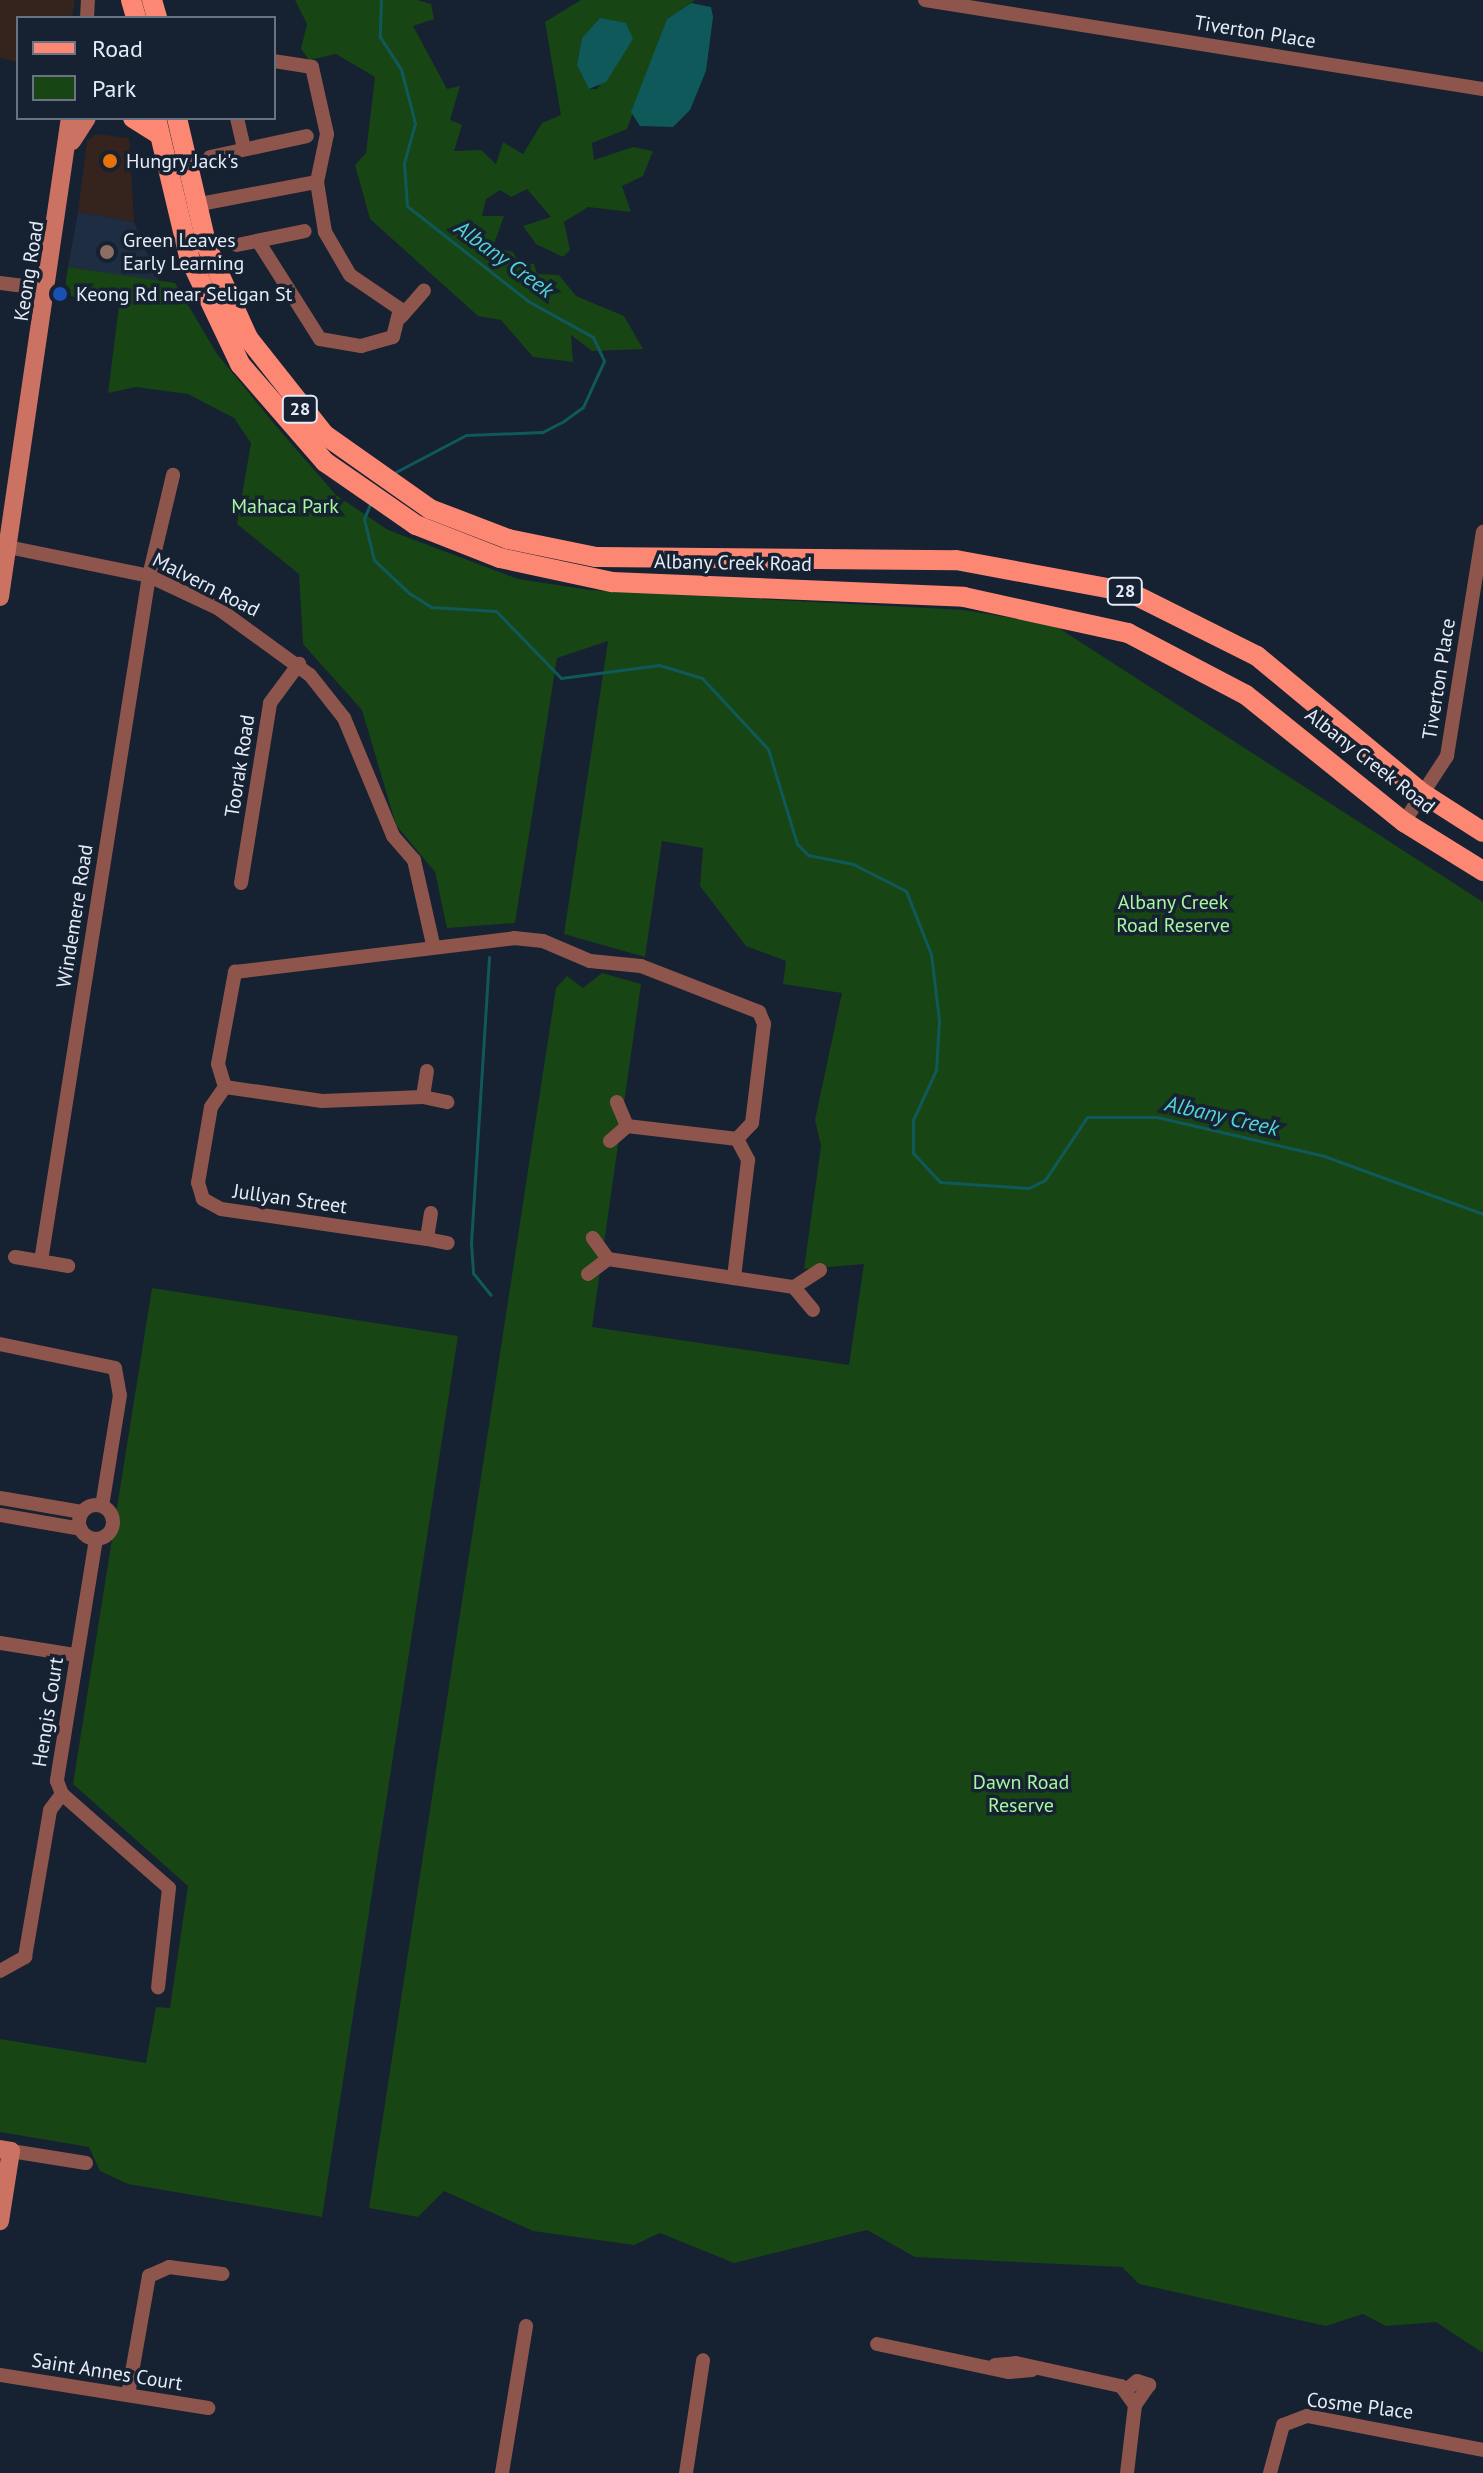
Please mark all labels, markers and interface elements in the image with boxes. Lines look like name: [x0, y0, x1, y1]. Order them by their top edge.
street label: Tiverton Place: [1193, 11, 1317, 53]
legend: [16, 16, 276, 120]
text: Road: [92, 33, 143, 64]
text: Park: [92, 73, 136, 104]
place label: Hungry Jack's: [126, 149, 239, 173]
marker: Hungry Jack's: [101, 152, 119, 170]
water label: Albany Creek: [449, 214, 559, 304]
street label: Keong Road: [9, 219, 49, 323]
place label: Green Leaves Early Learning: [123, 228, 245, 275]
marker: Green Leaves Early Learning: [98, 243, 116, 261]
place label: Keong Rd near Seligan St: [76, 282, 292, 306]
marker: Keong Rd near Seligan St: [51, 285, 69, 303]
road number: 28: [280, 395, 320, 423]
park label: Mahaca Park: [231, 494, 339, 518]
street label: Malvern Road: [149, 548, 263, 622]
street label: Albany Creek Road: [653, 550, 813, 576]
road number: 28: [1105, 577, 1145, 605]
street label: Tiverton Place: [1418, 617, 1460, 741]
street label: Albany Creek Road: [1300, 703, 1440, 819]
street label: Toorak Road: [220, 713, 260, 819]
street label: Windemere Road: [52, 843, 98, 989]
park label: Albany Creek Road Reserve: [1116, 890, 1230, 937]
water label: Albany Creek: [1162, 1090, 1282, 1142]
street label: Jullyan Street: [231, 1179, 349, 1219]
street label: Hengis Court: [27, 1655, 69, 1769]
park label: Dawn Road Reserve: [973, 1770, 1069, 1817]
street label: Saint Annes Court: [30, 2348, 184, 2396]
street label: Cosme Place: [1305, 2388, 1415, 2424]

